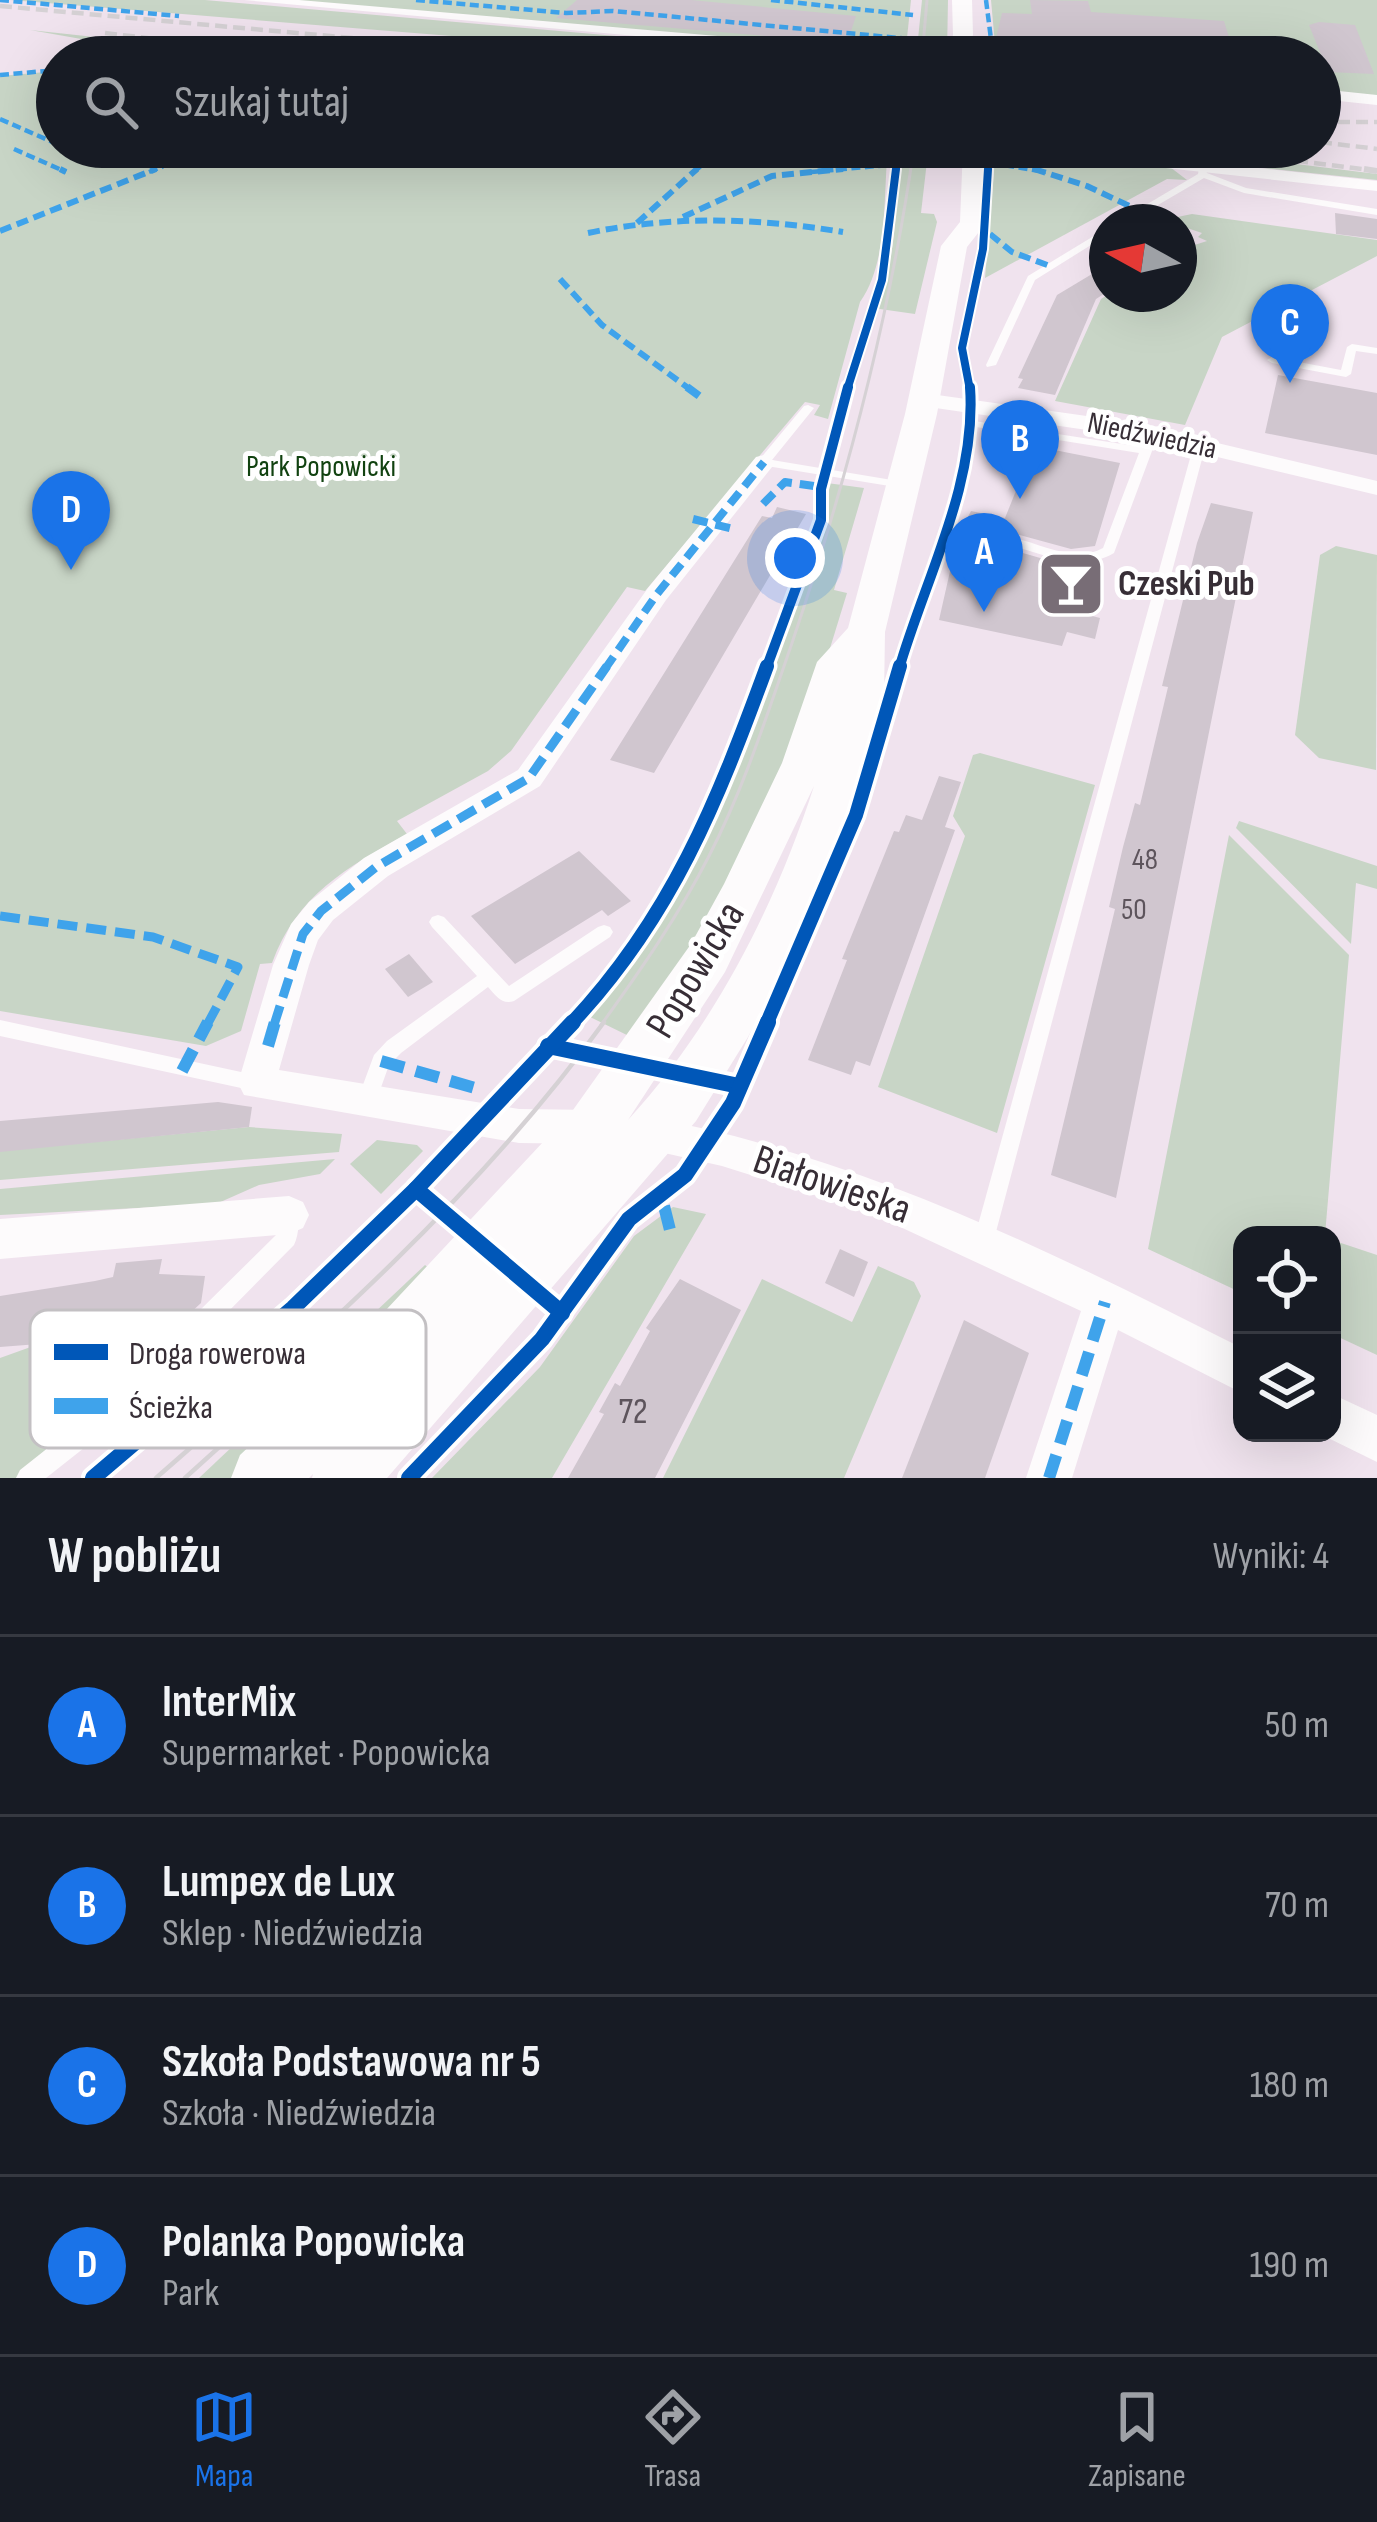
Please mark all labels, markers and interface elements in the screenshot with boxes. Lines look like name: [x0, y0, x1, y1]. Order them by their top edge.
search box: [36, 36, 1341, 168]
icon: search: [78, 69, 144, 135]
text: Szukaj tutaj: [174, 75, 349, 130]
north arrow: [1089, 204, 1197, 312]
pin: C: [1251, 284, 1329, 383]
pin: B: [981, 400, 1059, 499]
street label: Niedźwiedzia: [1084, 405, 1220, 467]
park label: Park Popowicki: [246, 449, 396, 485]
pin: D: [32, 471, 110, 570]
pin: A: [945, 513, 1023, 612]
your location: [765, 528, 825, 588]
bar icon: Czeski Pub: [1036, 549, 1106, 619]
place label: Czeski Pub: [1118, 563, 1255, 606]
house number: 48: [1132, 842, 1158, 878]
street label: Popowicka: [635, 892, 757, 1048]
house number: 50: [1121, 892, 1147, 928]
street label: Białowieska: [746, 1134, 918, 1236]
map controls: [1233, 1226, 1341, 1442]
button: locate: [1233, 1226, 1341, 1334]
legend: [30, 1310, 426, 1448]
text: Droga rowerowa: [129, 1334, 306, 1374]
button: layers: [1233, 1334, 1341, 1442]
text: Ścieżka: [129, 1388, 213, 1428]
house number: 72: [618, 1391, 648, 1434]
text: W pobliżu: [48, 1526, 221, 1587]
text: Wyniki: 4: [1213, 1533, 1329, 1580]
text: InterMix: [162, 1675, 296, 1730]
text: A: [78, 1702, 96, 1749]
text: 50 m: [1265, 1702, 1329, 1749]
text: Supermarket · Popowicka: [162, 1730, 491, 1777]
text: Lumpex de Lux: [162, 1855, 395, 1910]
text: B: [78, 1882, 96, 1929]
text: 70 m: [1265, 1882, 1329, 1929]
text: Sklep · Niedźwiedzia: [162, 1910, 423, 1957]
text: Szkoła Podstawowa nr 5: [162, 2035, 541, 2090]
text: C: [77, 2062, 97, 2109]
text: 180 m: [1250, 2062, 1329, 2109]
text: Szkoła · Niedźwiedzia: [162, 2090, 436, 2137]
text: Polanka Popowicka: [162, 2215, 465, 2270]
text: D: [77, 2242, 97, 2289]
text: 190 m: [1249, 2242, 1329, 2289]
text: Park: [162, 2270, 219, 2317]
tab: Mapa: [191, 2384, 257, 2496]
tab: Trasa: [640, 2384, 706, 2496]
tab: Zapisane: [1088, 2384, 1186, 2496]

